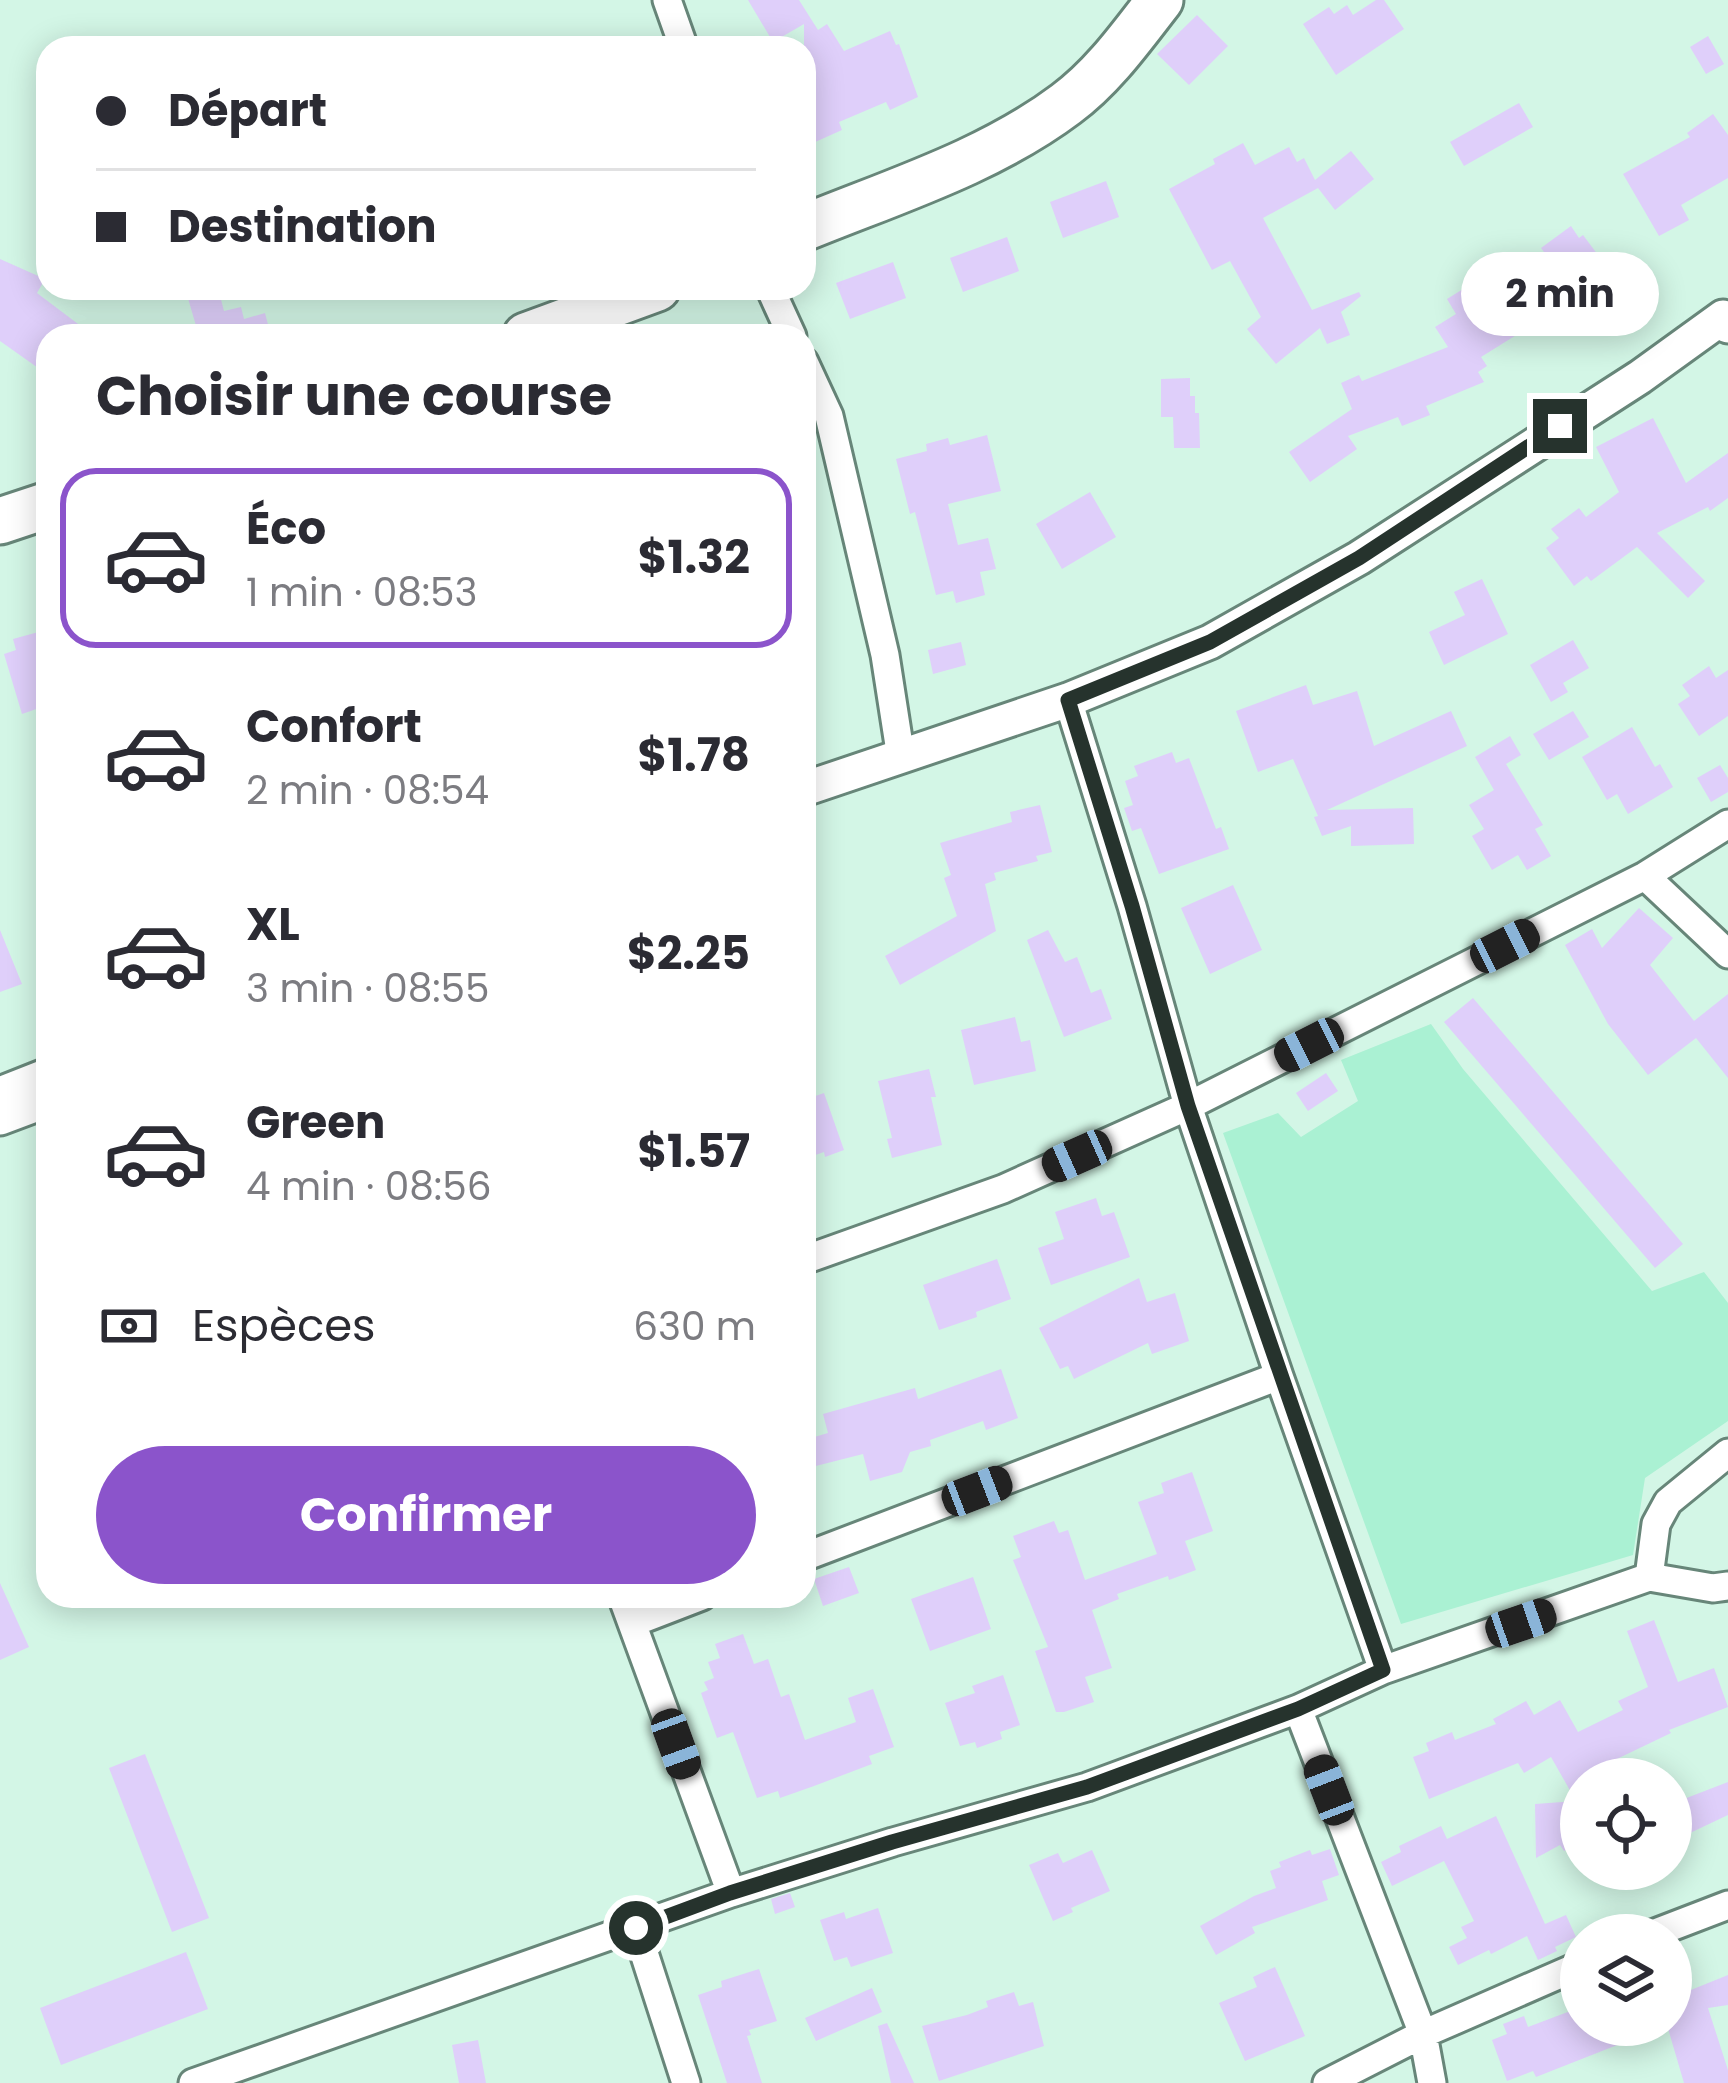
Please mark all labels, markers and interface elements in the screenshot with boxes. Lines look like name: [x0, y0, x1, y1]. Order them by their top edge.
text: Départ: [168, 79, 327, 142]
text: Destination: [168, 195, 437, 258]
callout: 2 min: [1461, 252, 1659, 336]
text: 2 min: [1505, 266, 1615, 321]
text: Choisir une course: [96, 358, 612, 434]
route end: [1533, 399, 1587, 453]
text: Éco: [246, 497, 326, 560]
icon: car: [102, 504, 210, 612]
text: $1.32: [638, 526, 750, 589]
text: 1 min · 08:53: [246, 565, 478, 620]
text: Confort: [246, 695, 422, 758]
icon: car: [102, 702, 210, 810]
text: $1.78: [638, 724, 750, 787]
text: 2 min · 08:54: [246, 763, 489, 818]
text: XL: [246, 893, 300, 956]
icon: car: [102, 900, 210, 1008]
car: [1465, 914, 1545, 978]
text: $2.25: [627, 922, 750, 985]
text: 3 min · 08:55: [246, 961, 490, 1016]
car: [1269, 1013, 1349, 1077]
text: Green: [246, 1091, 385, 1154]
icon: car: [102, 1098, 210, 1206]
text: $1.57: [637, 1120, 750, 1183]
car: [1037, 1125, 1117, 1187]
text: 4 min · 08:56: [246, 1159, 491, 1214]
icon: cash: [96, 1293, 162, 1359]
text: Espèces: [192, 1294, 376, 1357]
text: 630 m: [633, 1299, 756, 1354]
button: Confirmer: [96, 1446, 756, 1584]
car: [937, 1461, 1017, 1521]
car: [1481, 1594, 1561, 1652]
car: [647, 1704, 705, 1784]
car: [1299, 1750, 1359, 1830]
map controls: [1560, 1758, 1692, 2046]
button: locate: [1560, 1758, 1692, 1890]
route start: [609, 1901, 663, 1955]
button: layers: [1560, 1914, 1692, 2046]

